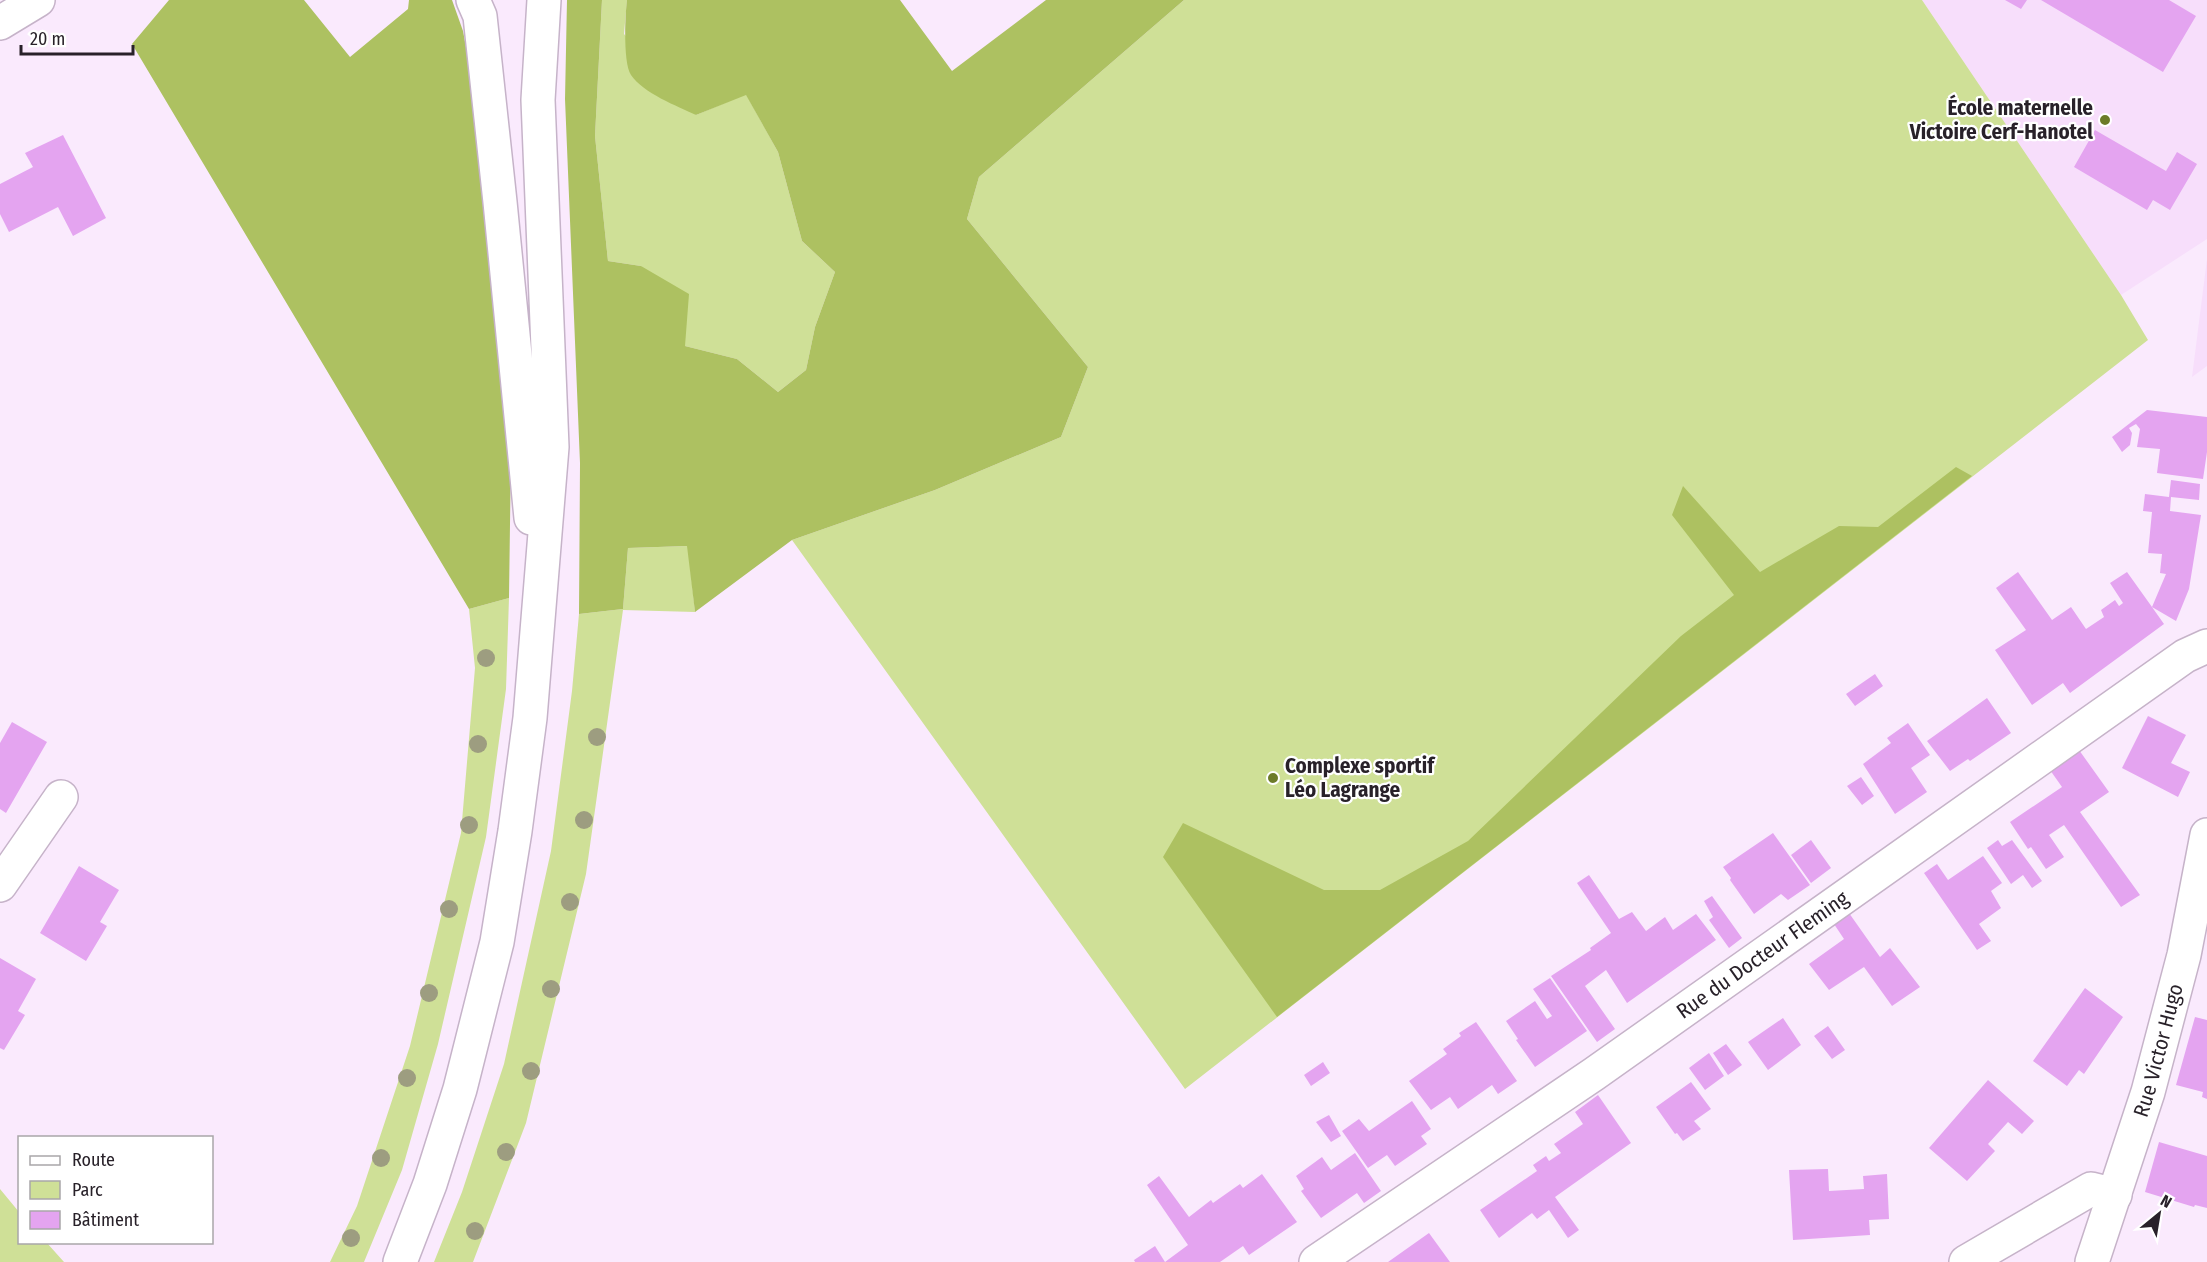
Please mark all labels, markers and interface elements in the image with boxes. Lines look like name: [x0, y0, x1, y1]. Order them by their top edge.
scale bar: [21, 18, 134, 56]
text: 20 m: [30, 28, 65, 50]
place label: École maternelle Victoire Cerf-Hanotel: [1909, 94, 2093, 145]
marker: École maternelle Victoire Cerf-Hanotel: [2098, 113, 2112, 127]
place label: Complexe sportif Léo Lagrange: [1285, 753, 1436, 803]
marker: Complexe sportif Léo Lagrange: [1266, 771, 1280, 785]
street label: Rue du Docteur Fleming: [1671, 885, 1854, 1025]
street label: Rue Victor Hugo: [2128, 981, 2189, 1120]
legend: [18, 1136, 213, 1244]
text: Route: [72, 1149, 115, 1171]
text: Parc: [72, 1179, 103, 1201]
north arrow: [2129, 1184, 2189, 1244]
text: N: [2157, 1191, 2175, 1212]
text: Bâtiment: [72, 1209, 139, 1231]

